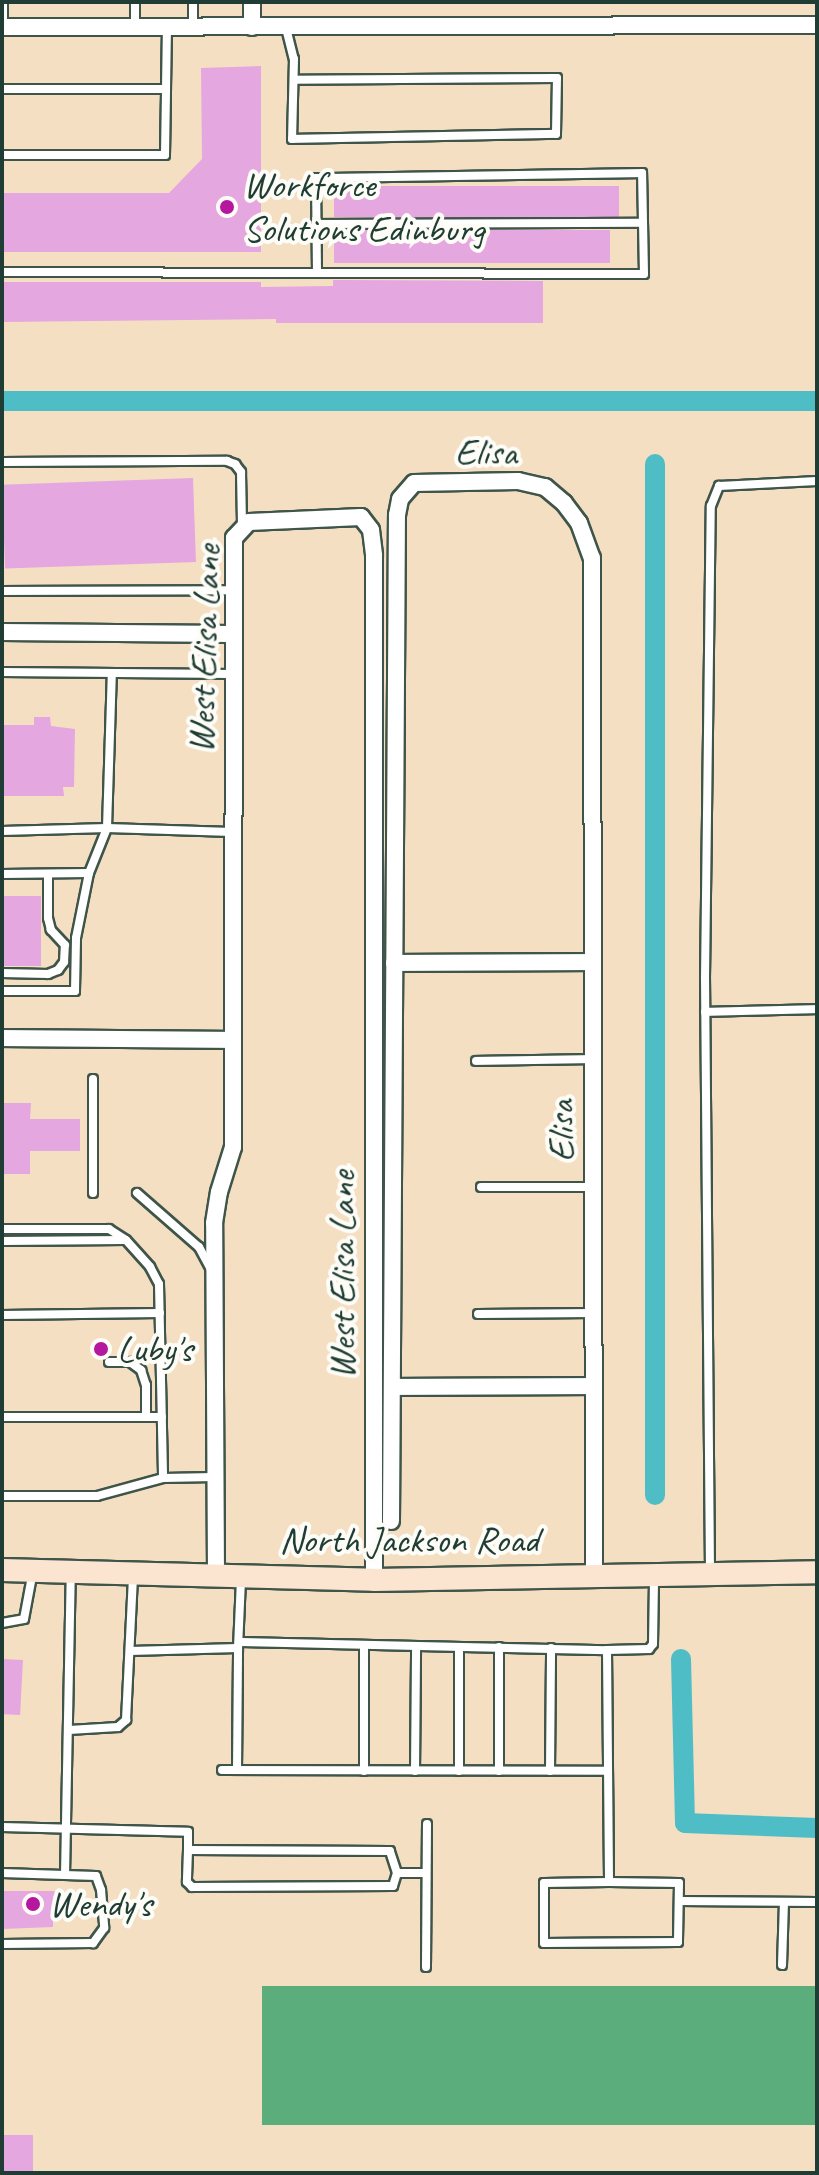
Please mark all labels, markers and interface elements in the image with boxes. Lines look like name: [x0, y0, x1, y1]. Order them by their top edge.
place label: Workforce Solutions Edinburg: [243, 162, 484, 252]
marker: Workforce Solutions Edinburg: [218, 198, 236, 216]
street label: Elisa: [455, 429, 517, 475]
street label: West Elisa Lane: [178, 544, 230, 754]
street label: Elisa: [538, 1100, 584, 1162]
street label: West Elisa Lane: [319, 1171, 365, 1379]
place label: Luby's: [117, 1326, 192, 1372]
marker: Luby's: [92, 1340, 110, 1358]
street label: North Jackson Road: [279, 1517, 539, 1563]
place label: Wendy's: [49, 1881, 151, 1927]
marker: Wendy's: [24, 1895, 42, 1913]

